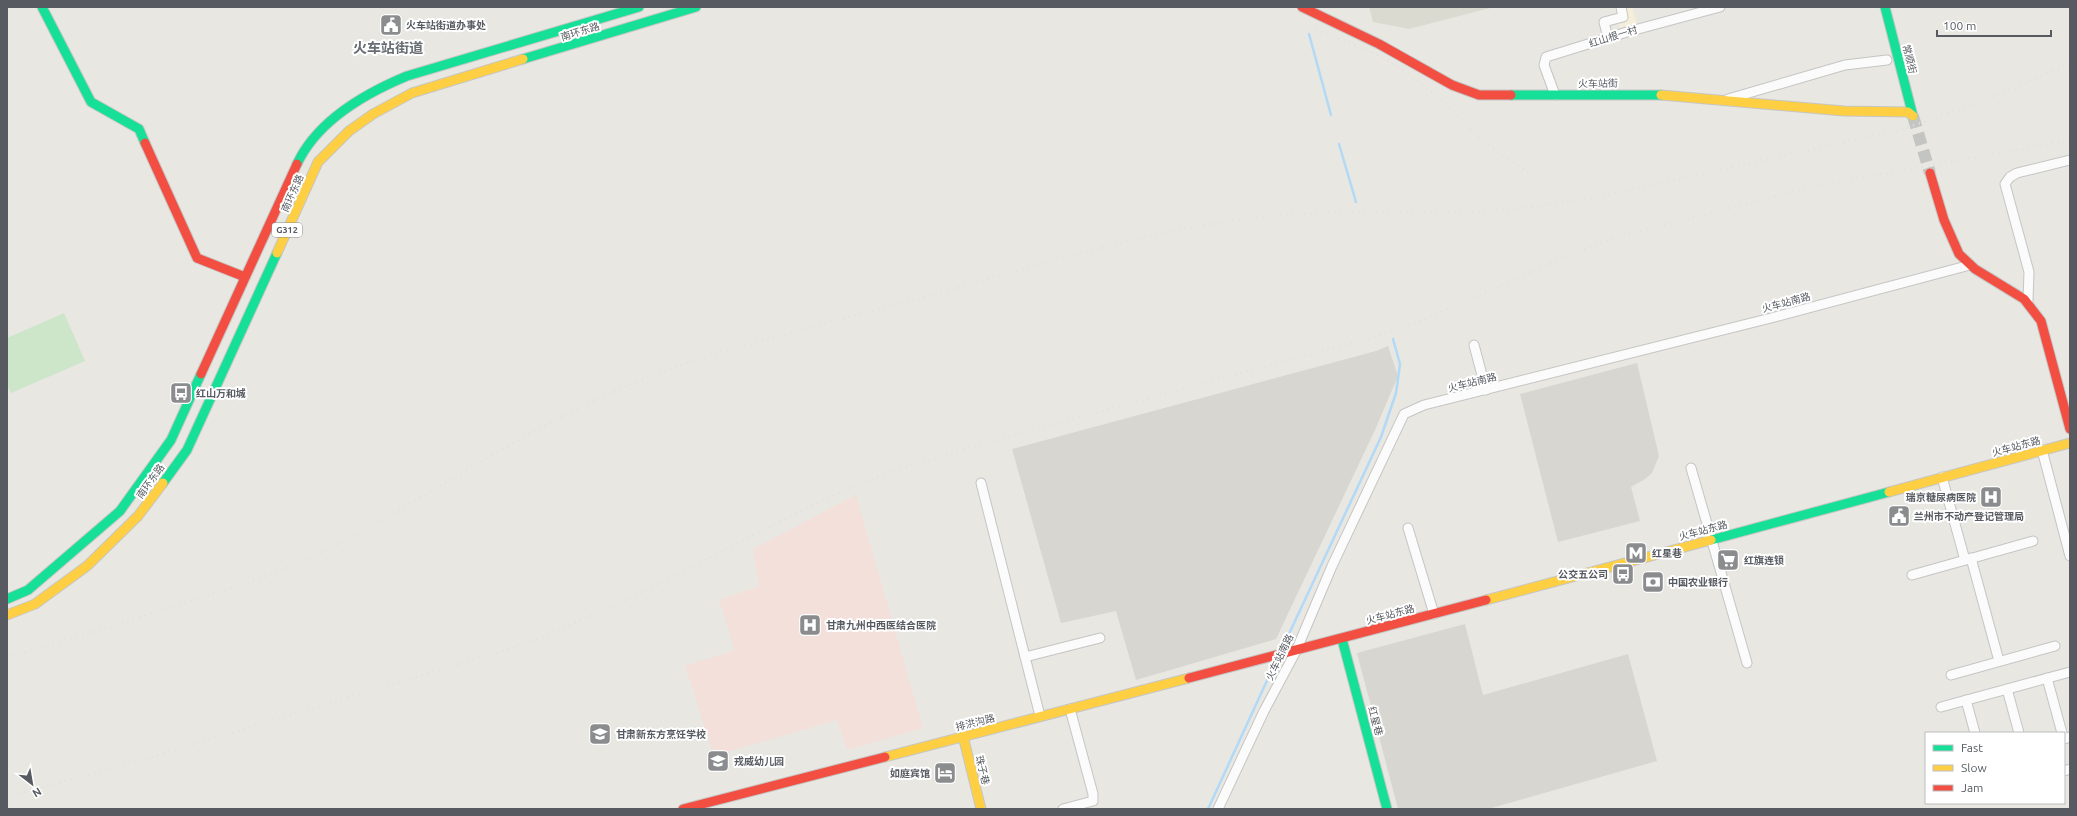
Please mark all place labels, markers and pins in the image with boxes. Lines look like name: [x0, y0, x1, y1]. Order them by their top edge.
public building icon: 火车站街道办事处: [378, 12, 404, 38]
place label: 火车站街道办事处: [406, 20, 486, 31]
bus stop icon: 红山万和城: [168, 380, 194, 406]
place label: 红山万和城: [196, 387, 246, 399]
hospital icon: 瑞京糖尿病医院: [1978, 484, 2004, 510]
place label: 瑞京糖尿病医院: [1906, 491, 1976, 503]
public building icon: 兰州市不动产登记管理局: [1886, 503, 1912, 529]
place label: 兰州市不动产登记管理局: [1914, 510, 2024, 522]
metro station icon: 红星巷: [1623, 540, 1649, 566]
supermarket icon: 红旗连锁: [1715, 547, 1741, 573]
place label: 红星巷: [1652, 548, 1682, 559]
place label: 红旗连锁: [1744, 555, 1784, 566]
bus stop icon: 公交五公司: [1610, 561, 1636, 587]
place label: 公交五公司: [1558, 569, 1608, 580]
bank icon: 中国农业银行: [1640, 569, 1666, 595]
place label: 中国农业银行: [1668, 577, 1728, 588]
hospital icon: 甘肃九州中西医结合医院: [797, 612, 823, 638]
place label: 甘肃九州中西医结合医院: [826, 619, 936, 631]
school or university icon: 甘肃新东方烹饪学校: [587, 721, 613, 747]
place label: 甘肃新东方烹饪学校: [616, 728, 706, 740]
school or university icon: 戎威幼儿园: [705, 748, 731, 774]
place label: 戎威幼儿园: [734, 755, 784, 767]
hotel icon: 如庭宾馆: [932, 760, 958, 786]
place label: 如庭宾馆: [890, 767, 930, 779]

